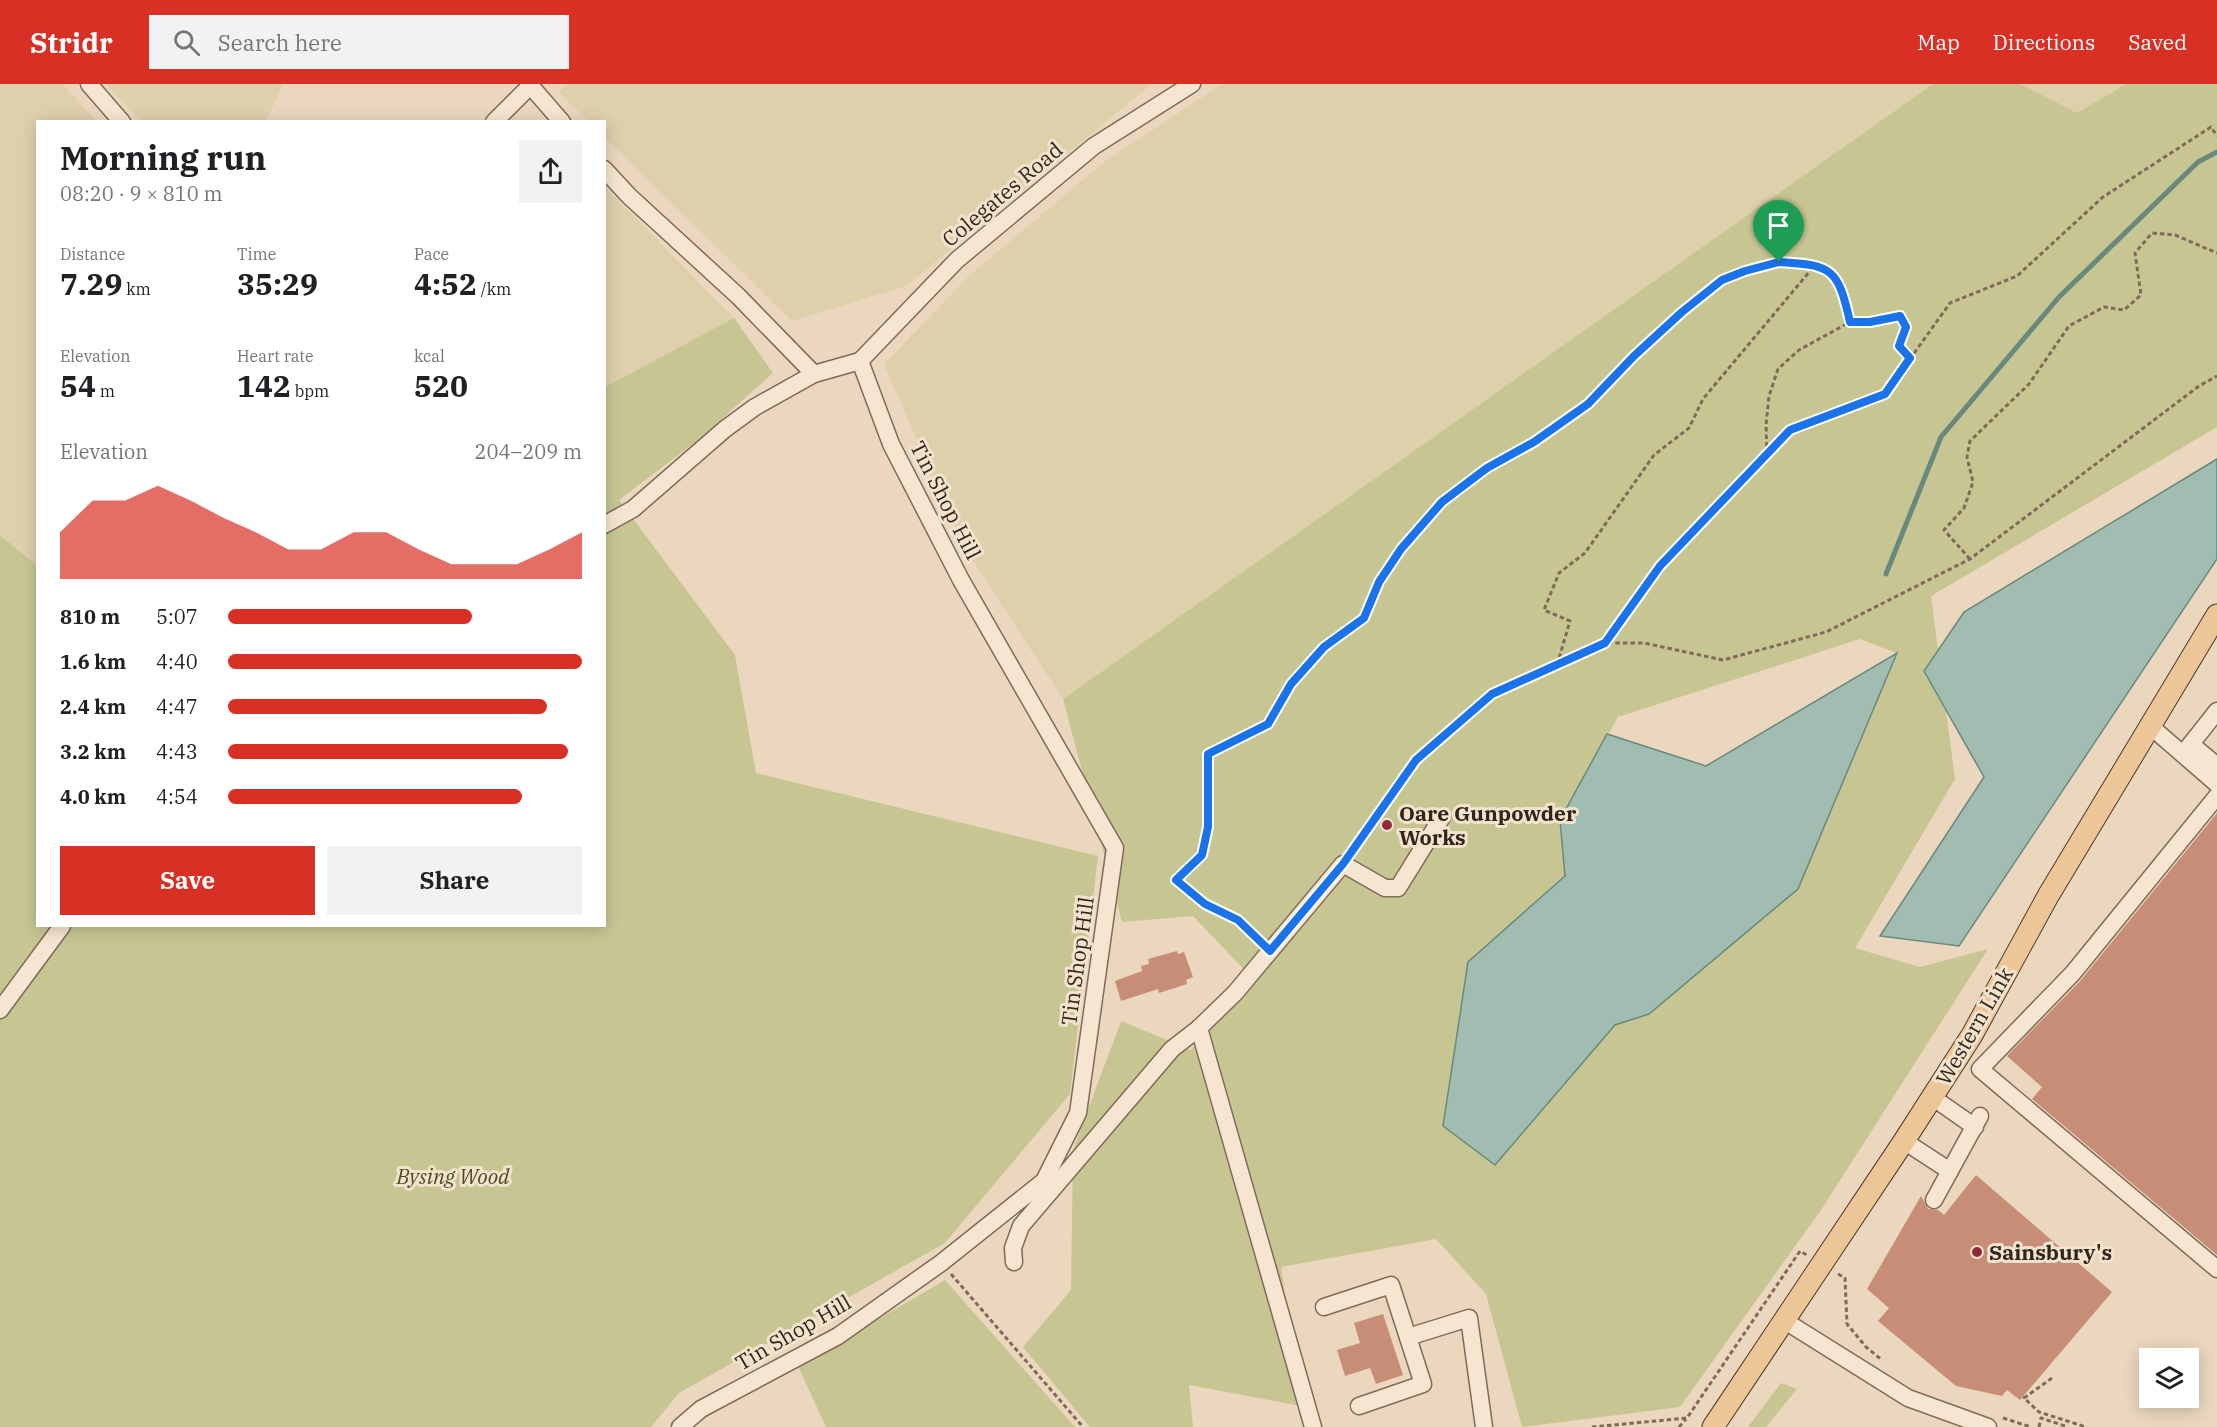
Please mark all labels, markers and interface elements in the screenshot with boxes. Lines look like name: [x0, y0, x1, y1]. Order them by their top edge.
search box: [149, 15, 569, 69]
text: Stridr: [30, 24, 113, 61]
icon: search: [170, 26, 203, 59]
text: Search here: [218, 28, 342, 57]
text: Map: [1917, 28, 1960, 56]
text: Directions: [1993, 28, 2095, 56]
text: Saved: [2128, 28, 2187, 56]
street label: Colegates Road: [936, 135, 1068, 253]
text: Morning run: [60, 136, 266, 179]
button: share: [519, 140, 582, 203]
text: 08:20 · 9 × 810 m: [60, 180, 223, 207]
pin: [1753, 200, 1804, 262]
icon: arrive: [1762, 209, 1795, 242]
text: Distance: [60, 244, 125, 264]
text: Time: [237, 244, 276, 264]
text: Pace: [414, 244, 449, 264]
text: 7.29: [60, 264, 122, 303]
text: 35:29: [237, 264, 318, 303]
text: 4:52: [414, 264, 477, 303]
text: km: [122, 279, 151, 299]
text: /km: [477, 279, 511, 299]
text: Elevation: [60, 346, 130, 366]
text: Heart rate: [237, 346, 314, 366]
text: kcal: [414, 346, 445, 366]
text: 54: [60, 366, 96, 405]
text: 142: [237, 366, 291, 405]
text: 520: [414, 366, 468, 405]
text: m: [96, 381, 115, 401]
text: bpm: [291, 381, 329, 401]
street label: Tin Shop Hill: [904, 436, 988, 564]
text: Elevation: [60, 438, 148, 465]
text: 204–209 m: [475, 438, 582, 465]
text: 810 m: [60, 603, 120, 630]
text: 5:07: [156, 603, 198, 630]
text: 1.6 km: [60, 648, 126, 675]
text: 4:40: [156, 648, 198, 675]
text: 2.4 km: [60, 693, 126, 720]
text: 4:47: [156, 693, 198, 720]
text: 3.2 km: [60, 738, 126, 765]
text: 4:43: [156, 738, 198, 765]
text: 4.0 km: [60, 783, 126, 810]
text: 4:54: [156, 783, 198, 810]
place label: Oare Gunpowder Works: [1399, 799, 1577, 851]
marker: Oare Gunpowder Works: [1380, 818, 1394, 832]
button: Save: [60, 846, 315, 915]
button: Share: [327, 846, 582, 915]
street label: Tin Shop Hill: [1054, 895, 1100, 1027]
street label: Western Link: [1929, 961, 2019, 1090]
park label: Bysing Wood: [395, 1162, 510, 1190]
place label: Sainsbury's: [1989, 1238, 2112, 1266]
marker: Sainsbury's: [1970, 1245, 1984, 1259]
street label: Tin Shop Hill: [730, 1288, 856, 1376]
map controls: [2139, 1348, 2199, 1408]
button: layers: [2139, 1348, 2199, 1408]

